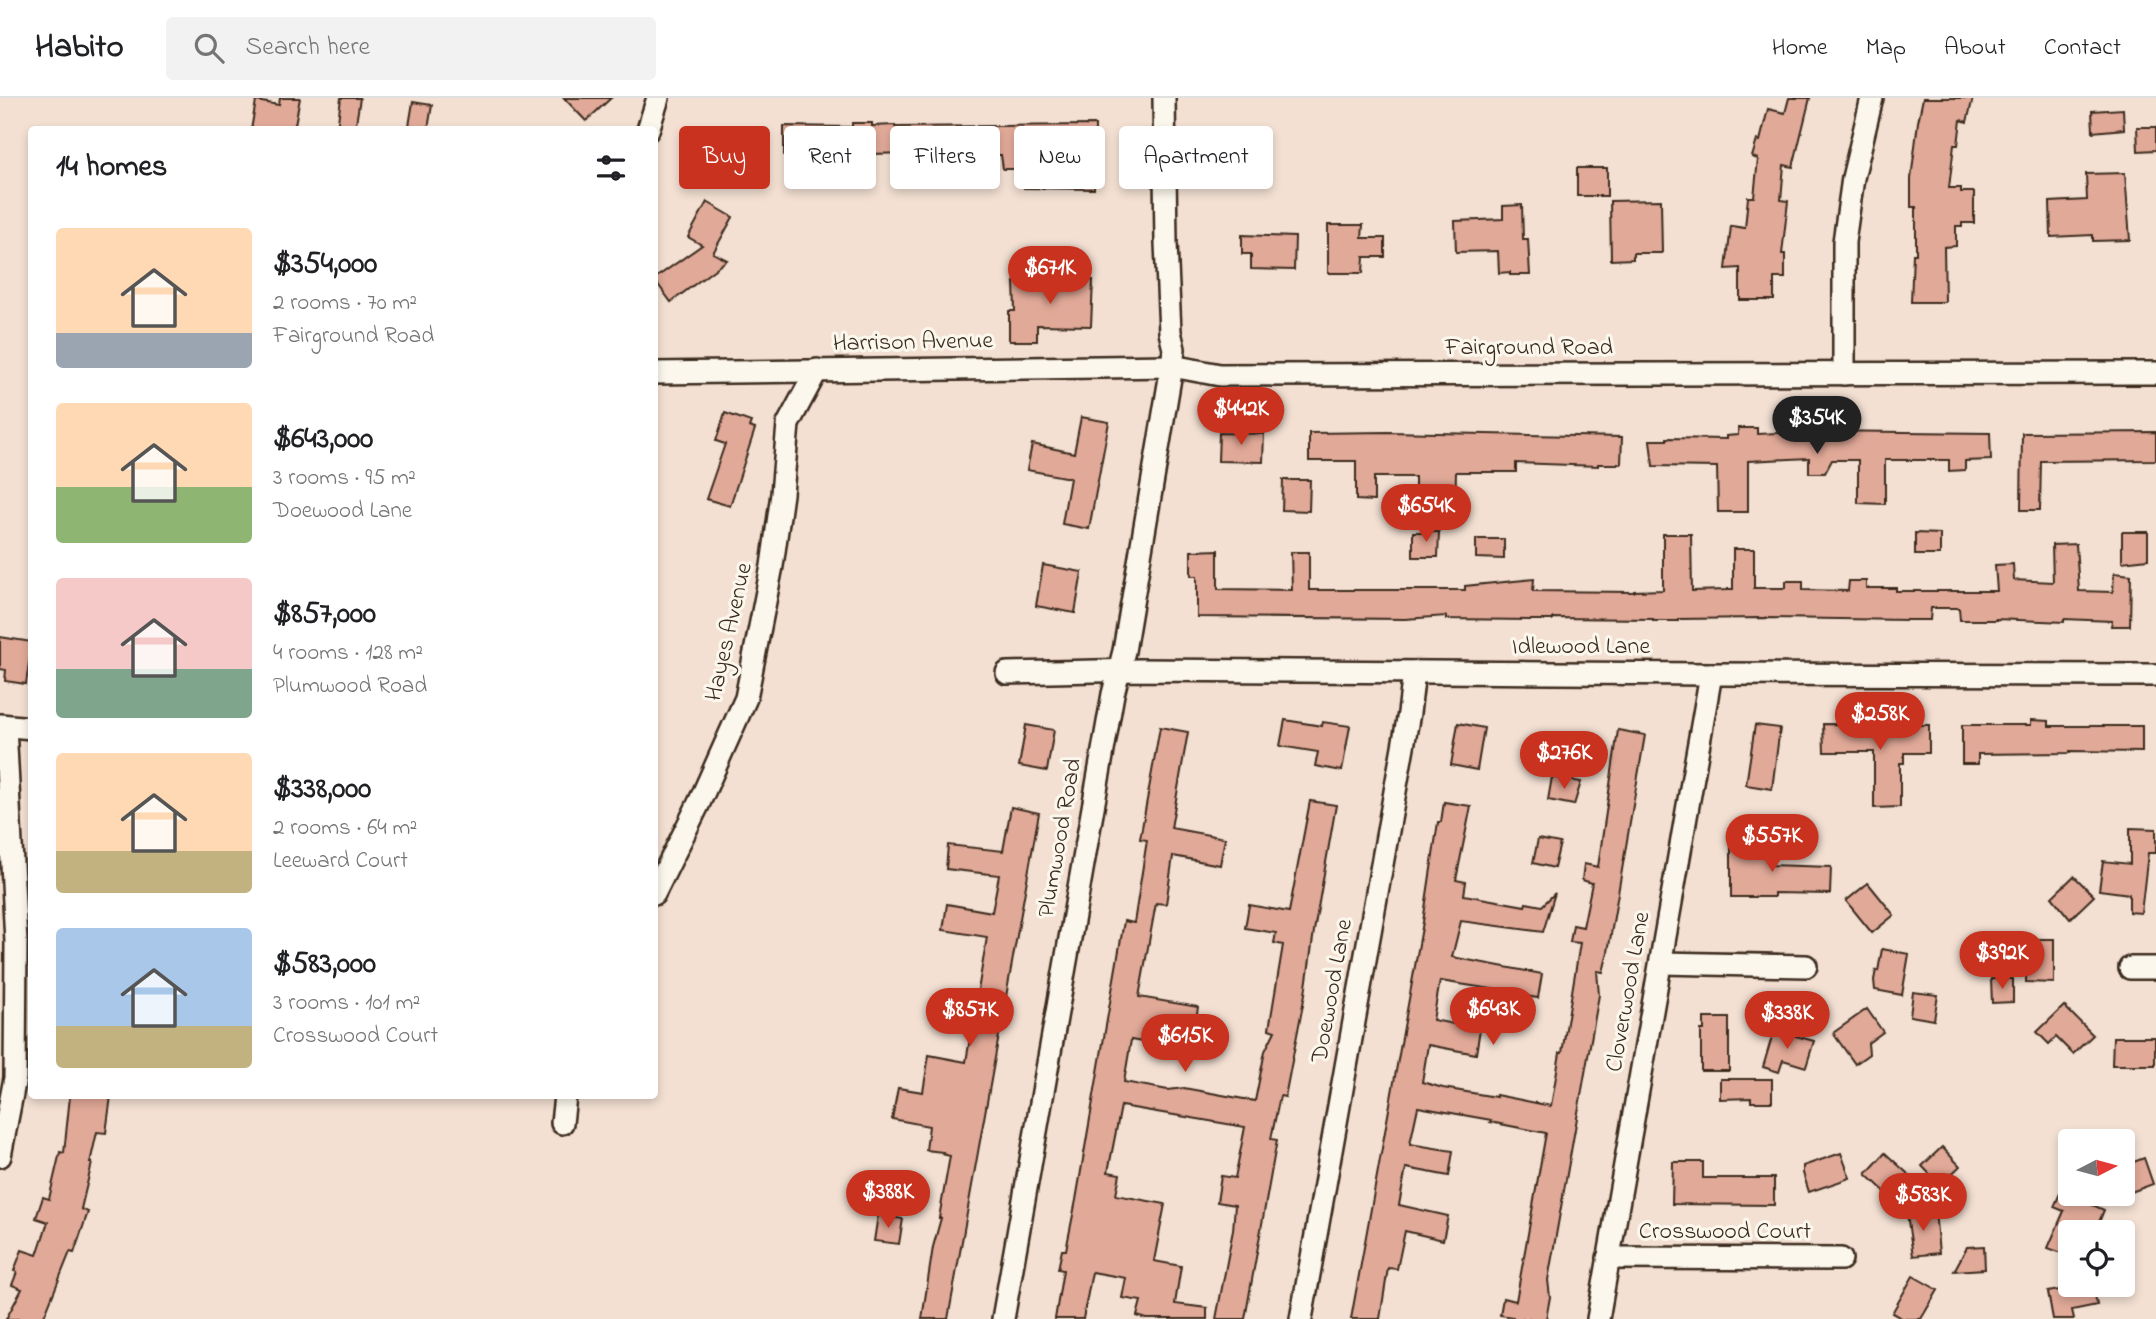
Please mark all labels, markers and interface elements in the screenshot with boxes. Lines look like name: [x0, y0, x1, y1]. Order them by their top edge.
search box: [166, 17, 656, 80]
text: Habito: [35, 24, 124, 72]
icon: search: [190, 29, 228, 67]
text: Search here: [246, 29, 370, 67]
text: Home: [1772, 31, 1828, 66]
text: Map: [1866, 31, 1906, 66]
text: About: [1944, 31, 2006, 66]
text: Contact: [2044, 31, 2121, 66]
chip: Buy: [679, 126, 770, 189]
chip: Rent: [784, 126, 876, 189]
chip: Filters: [890, 126, 1000, 189]
chip: New: [1014, 126, 1105, 189]
chip: Apartment: [1119, 126, 1273, 189]
text: 14 homes: [56, 146, 167, 190]
icon: filters: [592, 149, 630, 187]
text: $354,000: [273, 243, 377, 287]
pin: $671K: [1001, 246, 1099, 306]
text: $671K: [1024, 252, 1076, 285]
icon: home: [112, 256, 196, 340]
text: 2 rooms · 70 m²: [273, 287, 417, 320]
text: Fairground Road: [273, 320, 434, 353]
street label: Harrison Avenue: [833, 324, 994, 362]
street label: Fairground Road: [1444, 331, 1614, 366]
pin: $442K: [1192, 388, 1290, 447]
text: $442K: [1213, 393, 1269, 426]
pin: $354K: [1768, 396, 1866, 456]
text: $354K: [1788, 402, 1846, 435]
text: $643,000: [273, 418, 373, 462]
icon: home: [112, 431, 196, 515]
text: 3 rooms · 95 m²: [273, 462, 416, 495]
pin: $654K: [1377, 484, 1475, 544]
text: $654K: [1397, 490, 1455, 523]
text: Doewood Lane: [273, 495, 412, 528]
street label: Hayes Avenue: [697, 559, 764, 705]
text: $857,000: [273, 593, 376, 637]
icon: home: [112, 606, 196, 690]
street label: Idlewood Lane: [1512, 630, 1650, 665]
text: 4 rooms · 128 m²: [273, 637, 423, 670]
text: Plumwood Road: [273, 670, 427, 703]
pin: $258K: [1831, 692, 1929, 752]
text: $258K: [1851, 698, 1909, 731]
pin: $276K: [1515, 732, 1613, 791]
text: $276K: [1536, 737, 1592, 770]
street label: Plumwood Road: [1030, 755, 1092, 920]
text: $338,000: [273, 768, 371, 812]
icon: home: [112, 781, 196, 865]
text: 2 rooms · 64 m²: [273, 812, 417, 845]
pin: $557K: [1723, 814, 1821, 874]
text: $557K: [1742, 820, 1802, 853]
text: Leeward Court: [273, 845, 408, 878]
street label: Cloverwood Lane: [1598, 909, 1660, 1075]
street label: Doewood Lane: [1303, 916, 1363, 1067]
pin: $392K: [1953, 932, 2051, 991]
text: $392K: [1976, 937, 2028, 970]
text: $583,000: [273, 943, 376, 987]
icon: home: [112, 956, 196, 1040]
text: 3 rooms · 101 m²: [273, 987, 420, 1020]
pin: $857K: [921, 988, 1019, 1048]
pin: $643K: [1444, 988, 1542, 1047]
pin: $338K: [1738, 992, 1836, 1051]
text: $643K: [1466, 993, 1520, 1026]
text: $857K: [942, 994, 998, 1027]
text: $338K: [1761, 997, 1813, 1030]
pin: $615K: [1136, 1014, 1234, 1074]
text: Crosswood Court: [273, 1020, 438, 1053]
text: $615K: [1157, 1020, 1213, 1053]
north arrow: [2058, 1129, 2135, 1206]
map controls: [2058, 1129, 2135, 1297]
pin: $388K: [839, 1170, 937, 1230]
pin: $583K: [1874, 1174, 1972, 1233]
text: $388K: [862, 1176, 914, 1209]
text: $583K: [1895, 1179, 1951, 1212]
street label: Crosswood Court: [1639, 1215, 1811, 1250]
button: locate: [2058, 1220, 2135, 1297]

